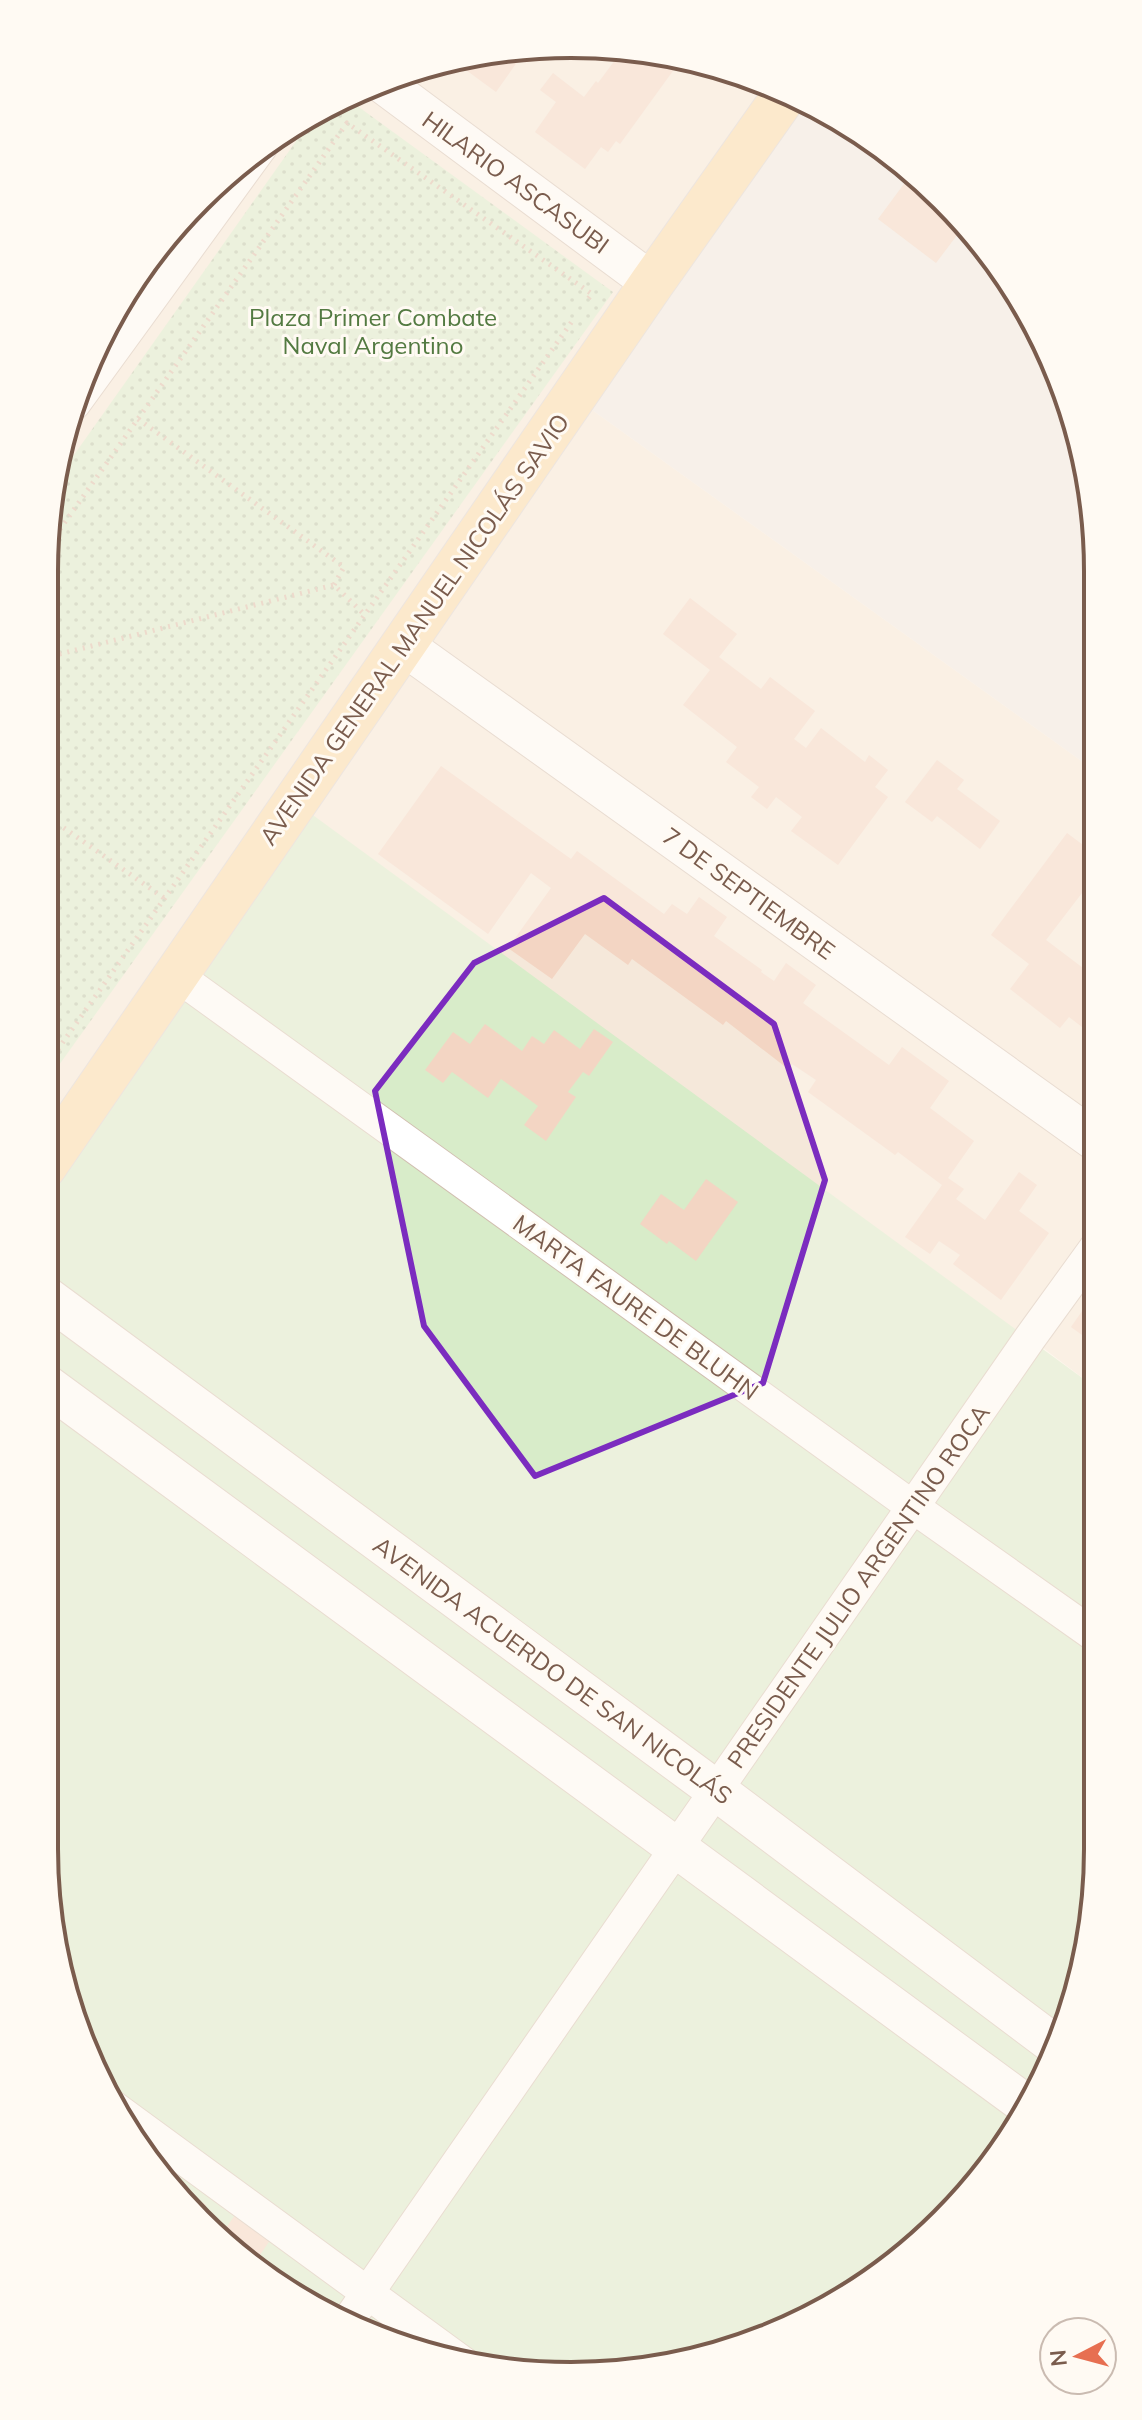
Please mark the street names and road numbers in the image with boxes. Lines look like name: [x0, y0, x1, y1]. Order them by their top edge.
street label: HILARIO ASCASUBI: [417, 104, 615, 260]
street label: AVENIDA GENERAL MANUEL NICOLÁS SAVIO: [253, 408, 575, 850]
street label: 7 DE SEPTIEMBRE: [657, 820, 841, 966]
street label: MARTA FAURE DE BLUHN: [507, 1208, 765, 1406]
street label: PRESIDENTE JULIO ARGENTINO ROCA: [720, 1398, 996, 1774]
street label: AVENIDA ACUERDO DE SAN NICOLÁS: [368, 1530, 738, 1810]

